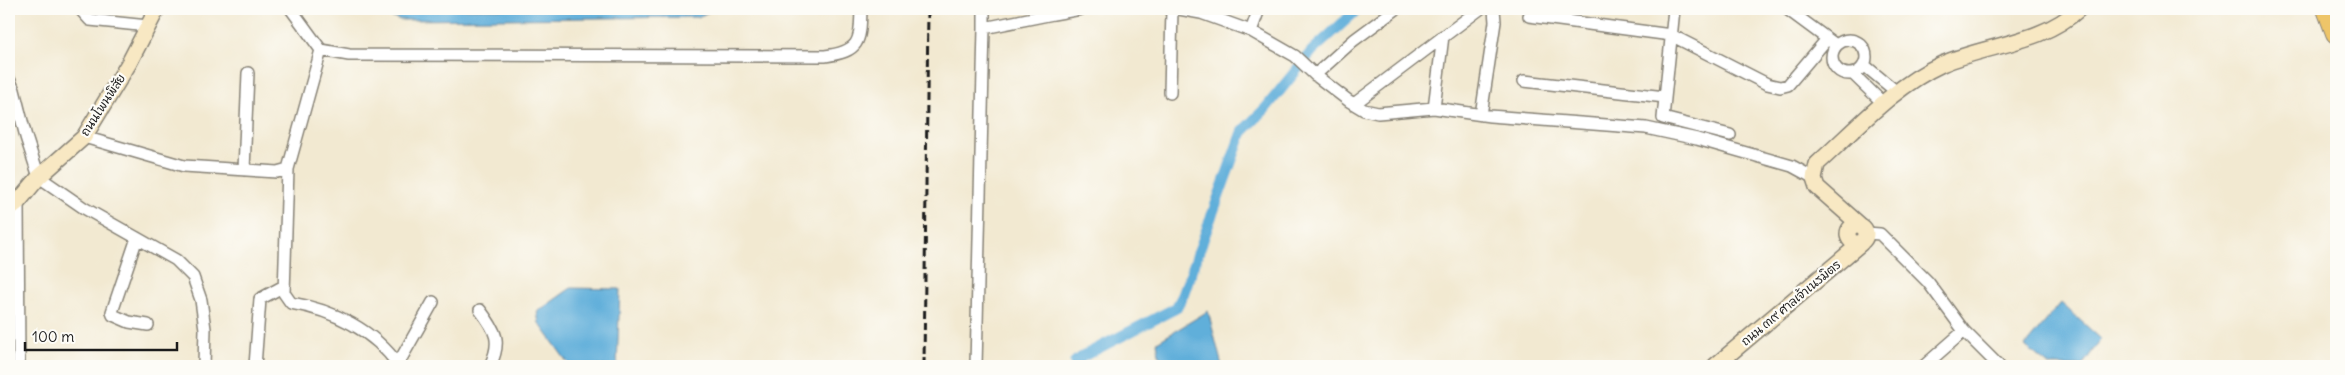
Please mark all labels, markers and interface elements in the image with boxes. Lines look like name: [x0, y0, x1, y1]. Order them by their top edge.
street label: ถนนโพนพิสัย: [77, 71, 128, 139]
street label: ถนน ๓๙ ศาลเจ้าเนรมิตร: [1738, 257, 1844, 349]
scale bar: [25, 320, 178, 352]
text: 100 m: [32, 327, 74, 346]

